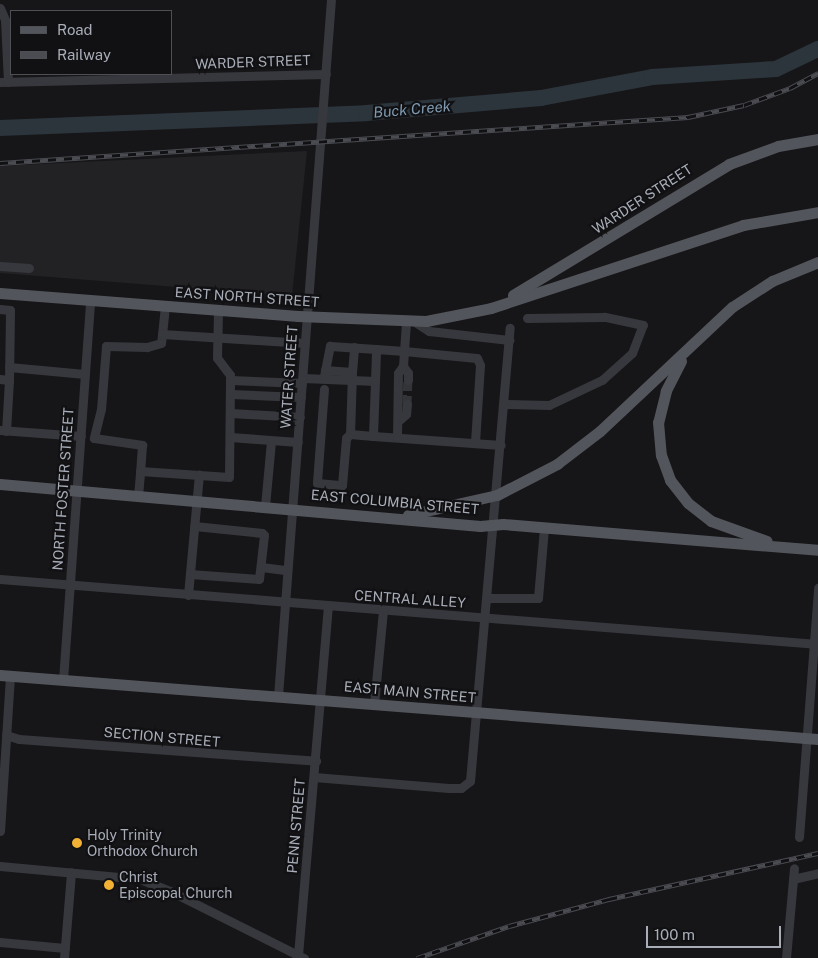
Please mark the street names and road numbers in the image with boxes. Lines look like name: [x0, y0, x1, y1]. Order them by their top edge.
street label: WARDER STREET: [195, 52, 311, 72]
street label: WARDER STREET: [589, 161, 695, 237]
street label: EAST NORTH STREET: [174, 284, 320, 310]
street label: WATER STREET: [277, 325, 301, 429]
street label: NORTH FOSTER STREET: [49, 407, 77, 571]
street label: EAST COLUMBIA STREET: [310, 486, 480, 518]
street label: CENTRAL ALLEY: [354, 587, 466, 611]
street label: EAST MAIN STREET: [343, 678, 477, 706]
street label: SECTION STREET: [103, 724, 221, 750]
street label: PENN STREET: [283, 778, 309, 874]

